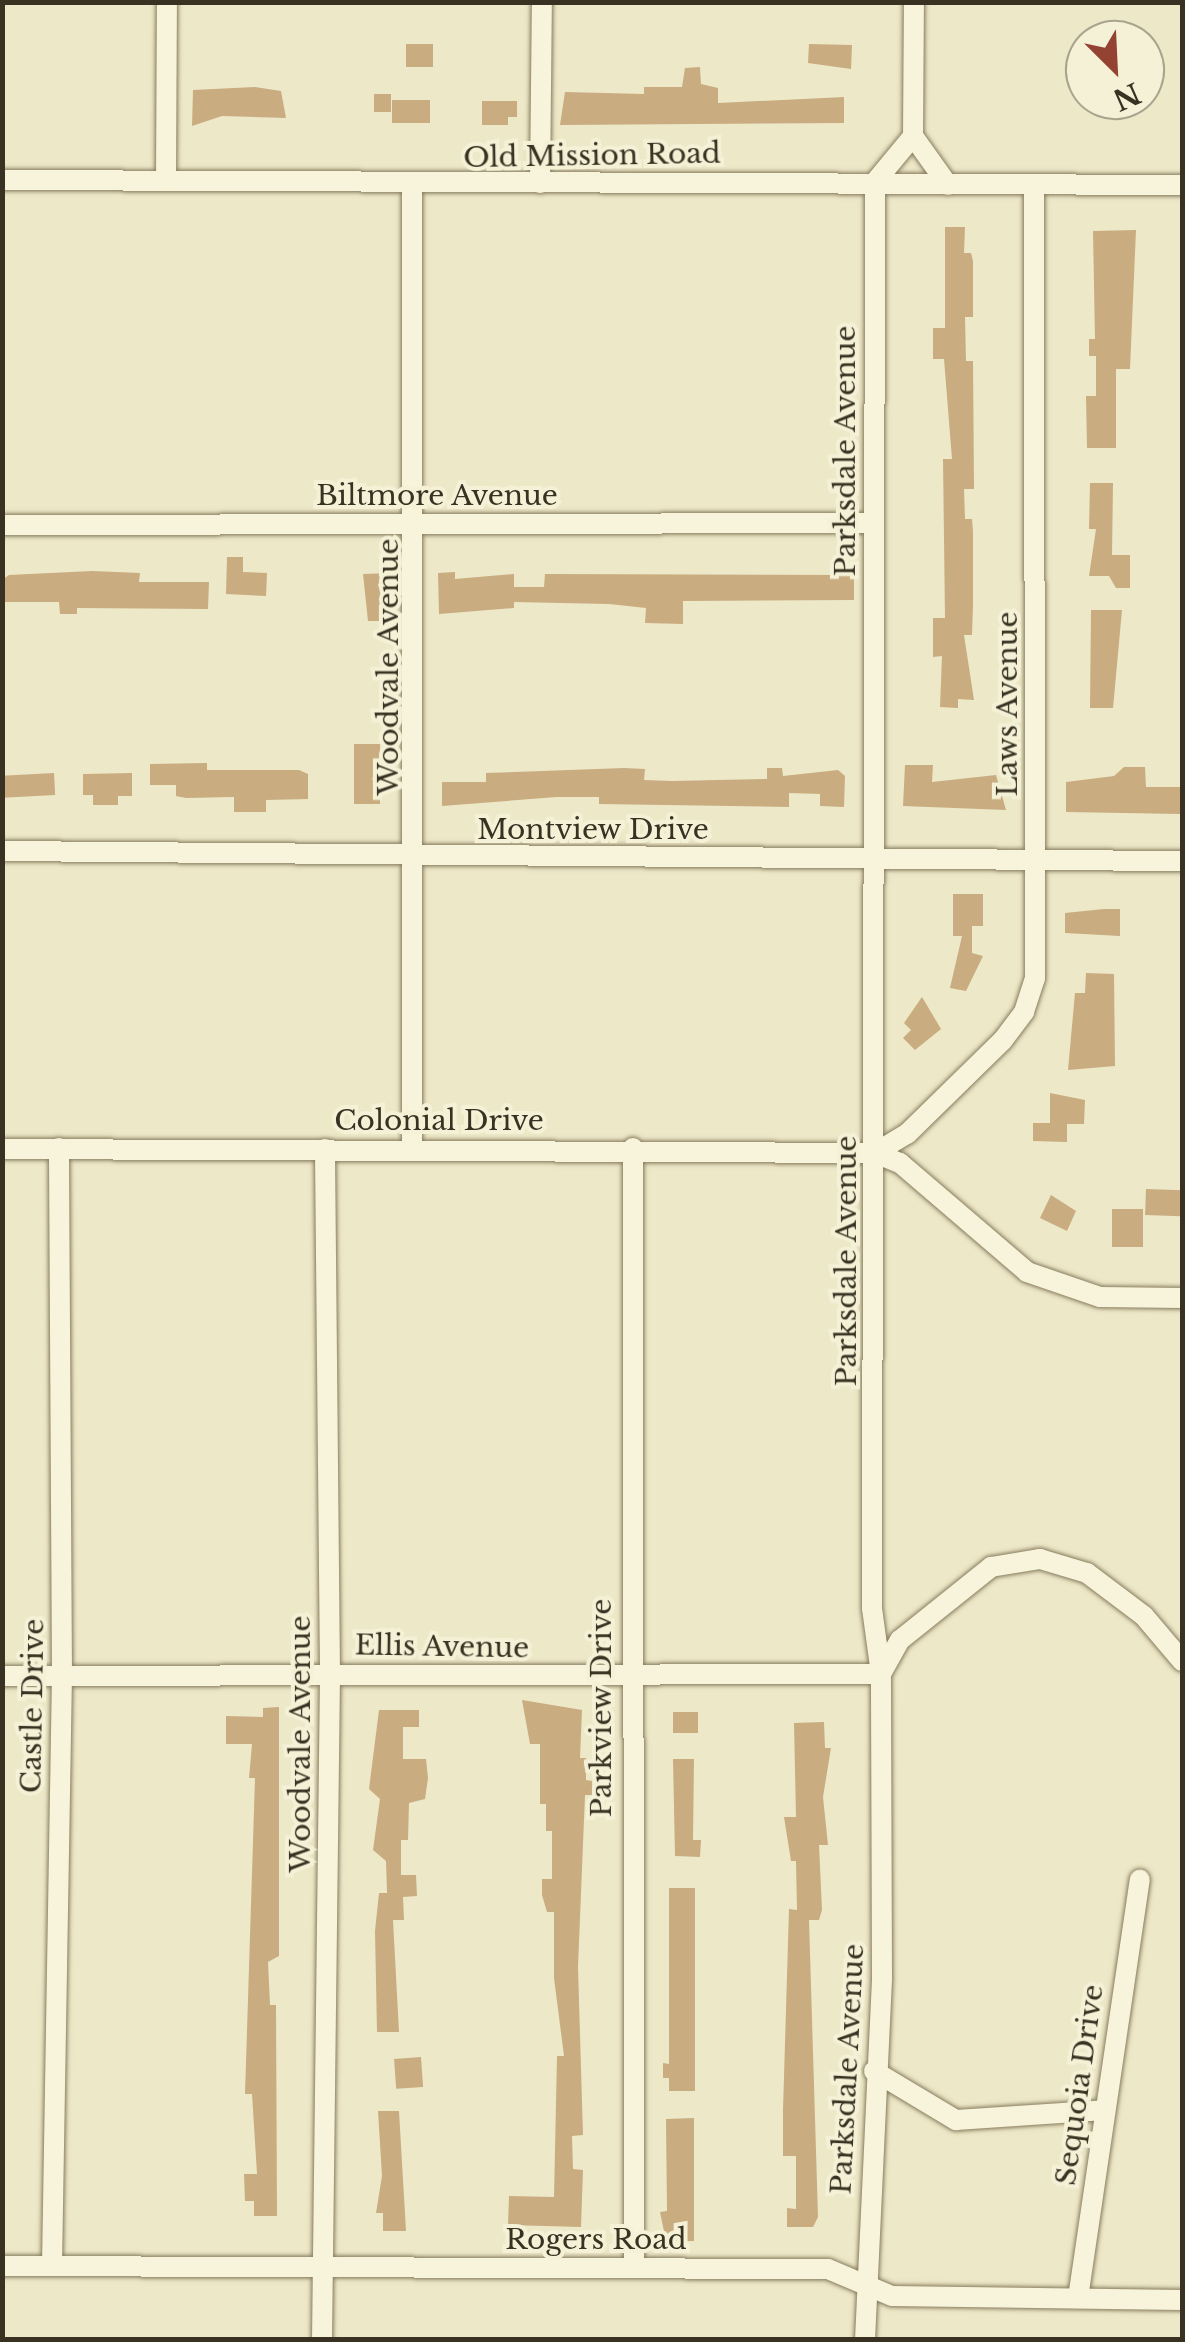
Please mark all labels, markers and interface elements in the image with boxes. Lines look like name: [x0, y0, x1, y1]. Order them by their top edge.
north arrow: [1065, 20, 1165, 120]
text: N: [1107, 75, 1146, 117]
street label: Old Mission Road: [463, 137, 721, 175]
street label: Parksdale Avenue: [829, 325, 863, 577]
street label: Biltmore Avenue: [316, 479, 558, 513]
street label: Woodvale Avenue: [372, 538, 406, 796]
street label: Laws Avenue: [991, 611, 1025, 797]
street label: Montview Drive: [477, 813, 709, 847]
street label: Colonial Drive: [334, 1104, 544, 1138]
street label: Parksdale Avenue: [830, 1135, 864, 1387]
street label: Parkview Drive: [585, 1598, 619, 1818]
street label: Woodvale Avenue: [284, 1615, 318, 1873]
street label: Castle Drive: [15, 1618, 51, 1794]
street label: Ellis Avenue: [354, 1629, 530, 1665]
street label: Parksdale Avenue: [825, 1942, 871, 2196]
street label: Sequoia Drive: [1049, 1982, 1111, 2188]
street label: Rogers Road: [505, 2223, 687, 2257]

